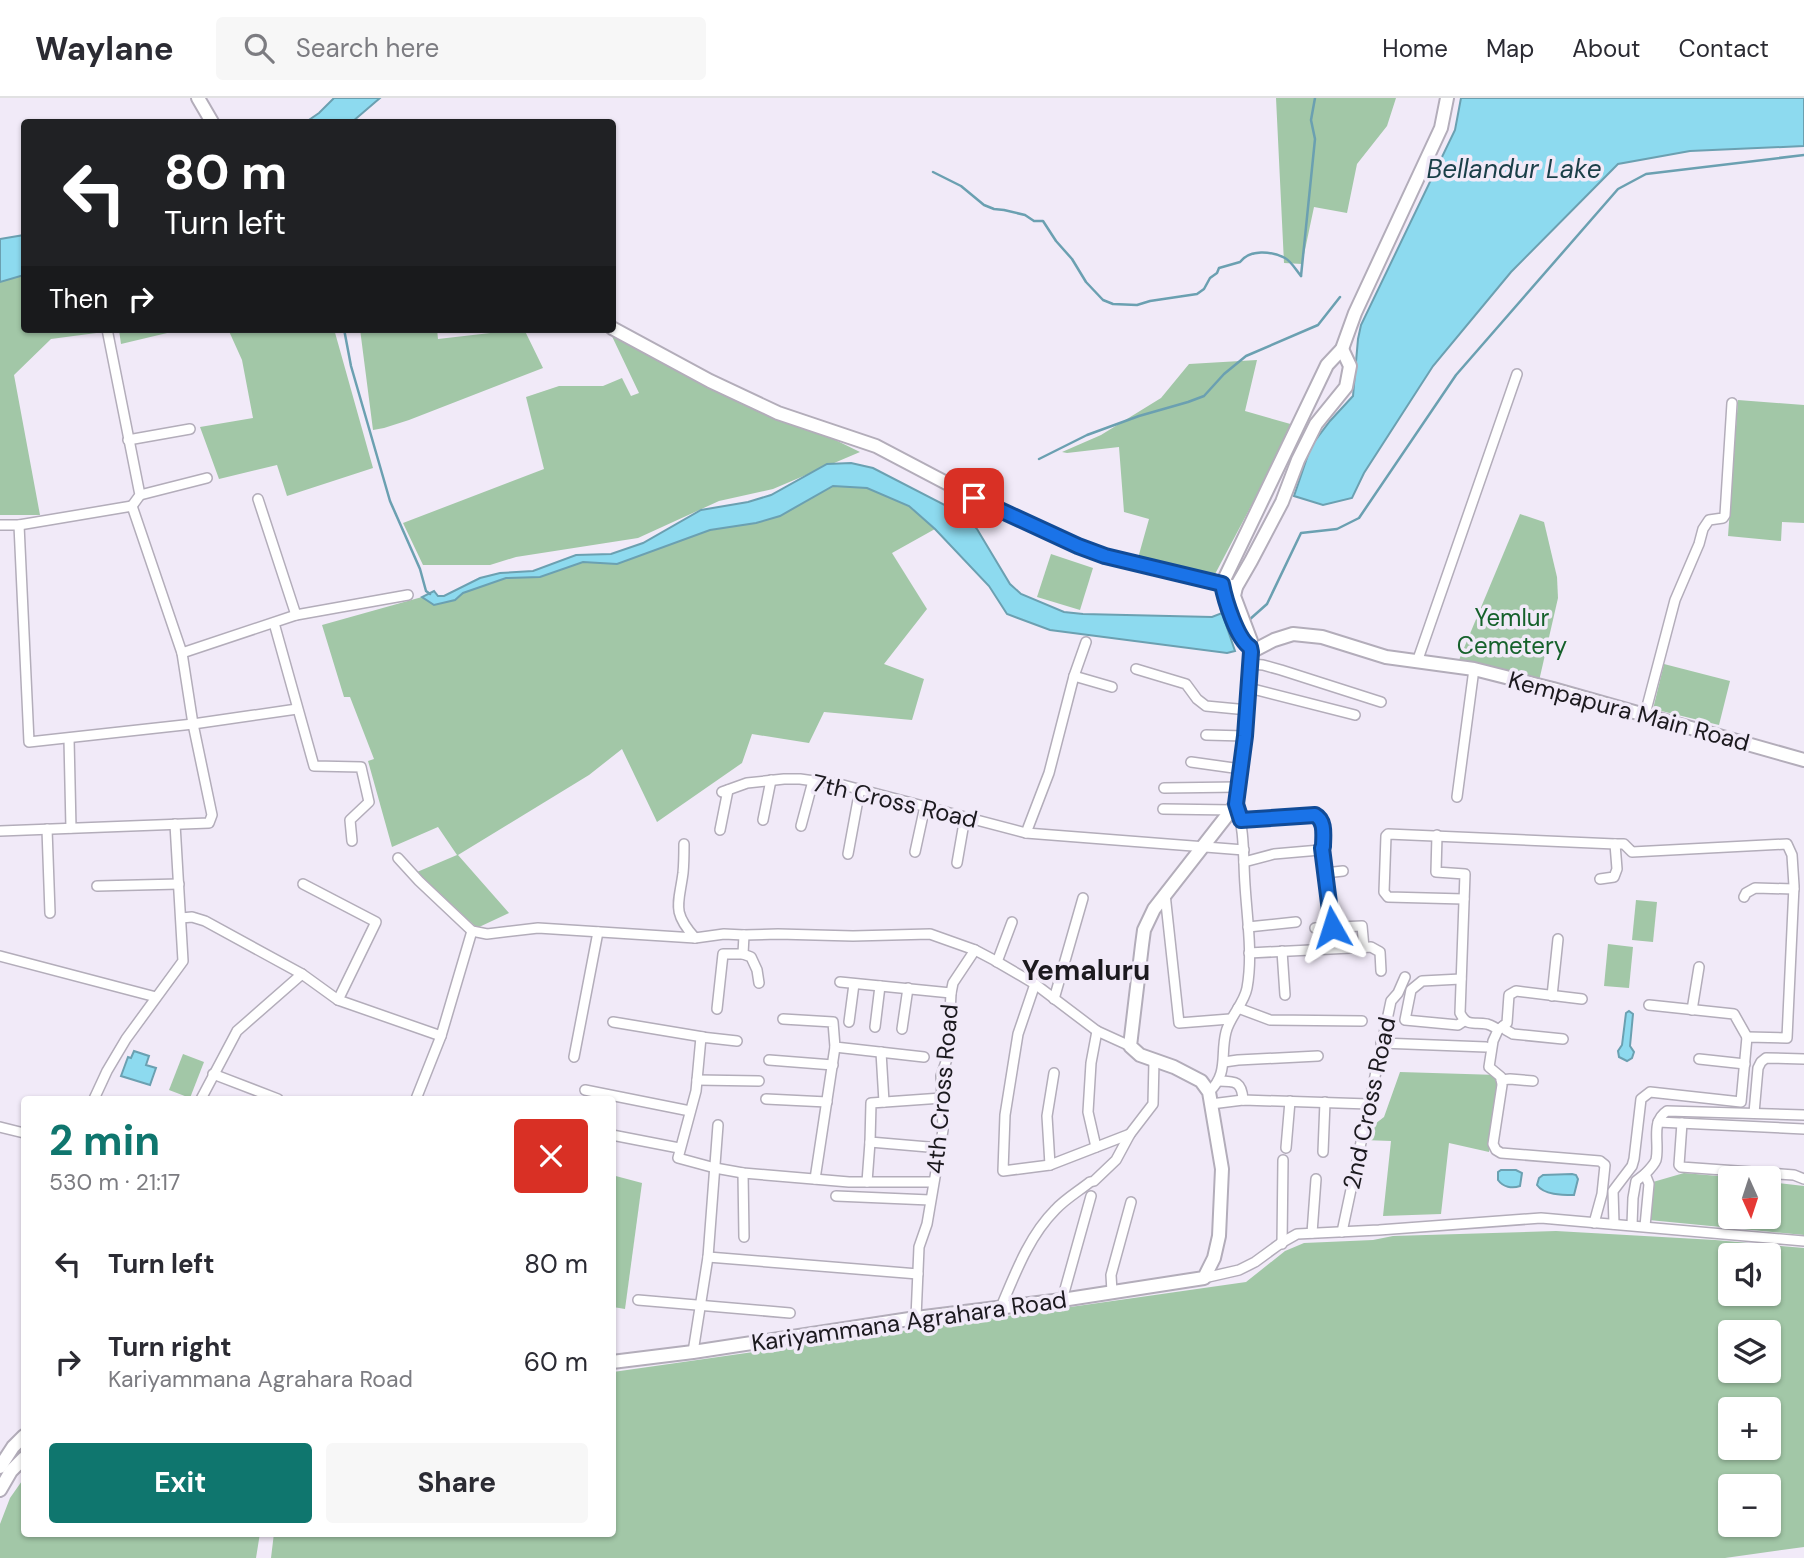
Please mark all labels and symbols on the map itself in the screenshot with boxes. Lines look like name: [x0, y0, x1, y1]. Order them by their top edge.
water label: Bellandur Lake: [1426, 152, 1602, 186]
pin: [944, 468, 1004, 528]
park label: Yemlur Cemetery: [1457, 602, 1567, 661]
street label: Kempapura Main Road: [1505, 664, 1753, 758]
street label: 7th Cross Road: [809, 767, 981, 835]
position arrow: [1295, 890, 1369, 964]
district label: Yemaluru: [1022, 952, 1150, 989]
street label: 4th Cross Road: [919, 1003, 965, 1175]
street label: 2nd Cross Road: [1336, 1014, 1402, 1192]
north arrow: [1718, 1166, 1782, 1228]
street label: Kariyammana Agrahara Road: [749, 1284, 1069, 1358]

